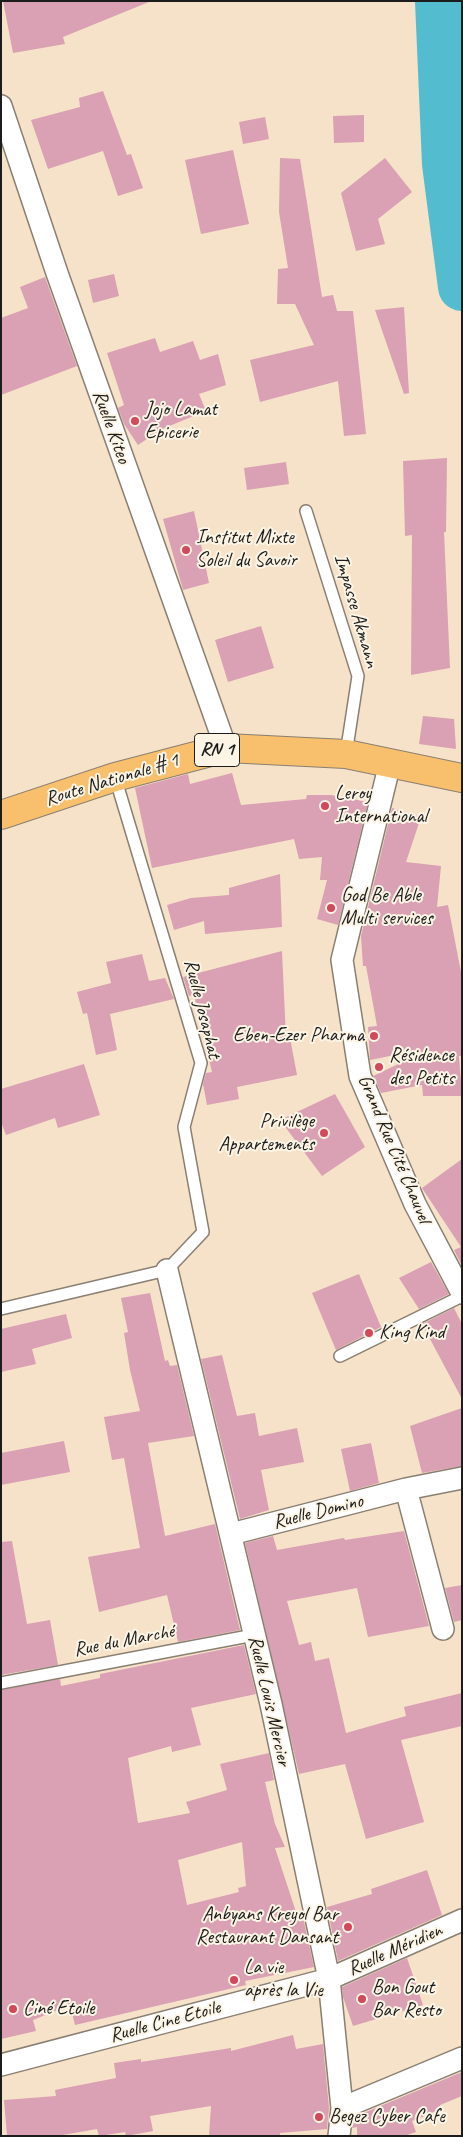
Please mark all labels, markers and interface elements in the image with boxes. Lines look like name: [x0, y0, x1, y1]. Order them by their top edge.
street label: Ruelle Kiteo: [87, 387, 135, 467]
place label: Jojo Lamat Epicerie: [145, 398, 217, 445]
marker: Jojo Lamat Epicerie: [129, 415, 141, 427]
place label: Institut Mixte Soleil du Savoir: [196, 526, 297, 573]
marker: Institut Mixte Soleil du Savoir: [180, 544, 192, 556]
street label: Impasse Akmann: [328, 552, 384, 670]
road number: RN 1: [194, 734, 240, 766]
street label: Route Nationale # 1: [42, 748, 182, 812]
place label: Leroy International: [335, 782, 427, 829]
marker: Leroy International: [319, 800, 331, 812]
place label: God Be Able Multi services: [341, 884, 433, 931]
marker: God Be Able Multi services: [325, 902, 337, 914]
street label: Ruelle Josaphat: [178, 957, 226, 1061]
place label: Eben-Ezer Pharma: [233, 1024, 364, 1048]
marker: Eben-Ezer Pharma: [368, 1030, 380, 1042]
place label: Résidence des Petits: [389, 1044, 454, 1091]
marker: Résidence des Petits: [373, 1061, 385, 1073]
street label: Grand Rue Cité Chauvel: [352, 1071, 436, 1227]
place label: Privilège Appartements: [219, 1110, 314, 1157]
marker: Privilège Appartements: [318, 1127, 330, 1139]
place label: King Kind: [379, 1321, 445, 1345]
marker: King Kind: [363, 1327, 375, 1339]
street label: Ruelle Domino: [270, 1489, 366, 1535]
street label: Rue du Marché: [72, 1620, 176, 1662]
street label: Ruelle Louis Mercier: [242, 1633, 296, 1769]
place label: Anbyans Kreyol Bar Restaurant Dansant: [196, 1903, 338, 1950]
street label: Ruelle Méridien: [344, 1918, 446, 1982]
marker: Anbyans Kreyol Bar Restaurant Dansant: [342, 1921, 354, 1933]
place label: La vie après la Vie: [244, 1956, 323, 2003]
marker: La vie après la Vie: [228, 1974, 240, 1986]
place label: Bon Gout Bar Resto: [372, 1976, 441, 2023]
marker: Bon Gout Bar Resto: [356, 1993, 368, 2005]
street label: Ruelle Cine Etoile: [107, 1996, 223, 2048]
place label: Ciné Etoile: [23, 1997, 94, 2021]
marker: Ciné Etoile: [7, 2003, 19, 2015]
place label: Begez Cyber Cafe: [329, 2105, 445, 2129]
marker: Begez Cyber Cafe: [313, 2111, 325, 2123]

